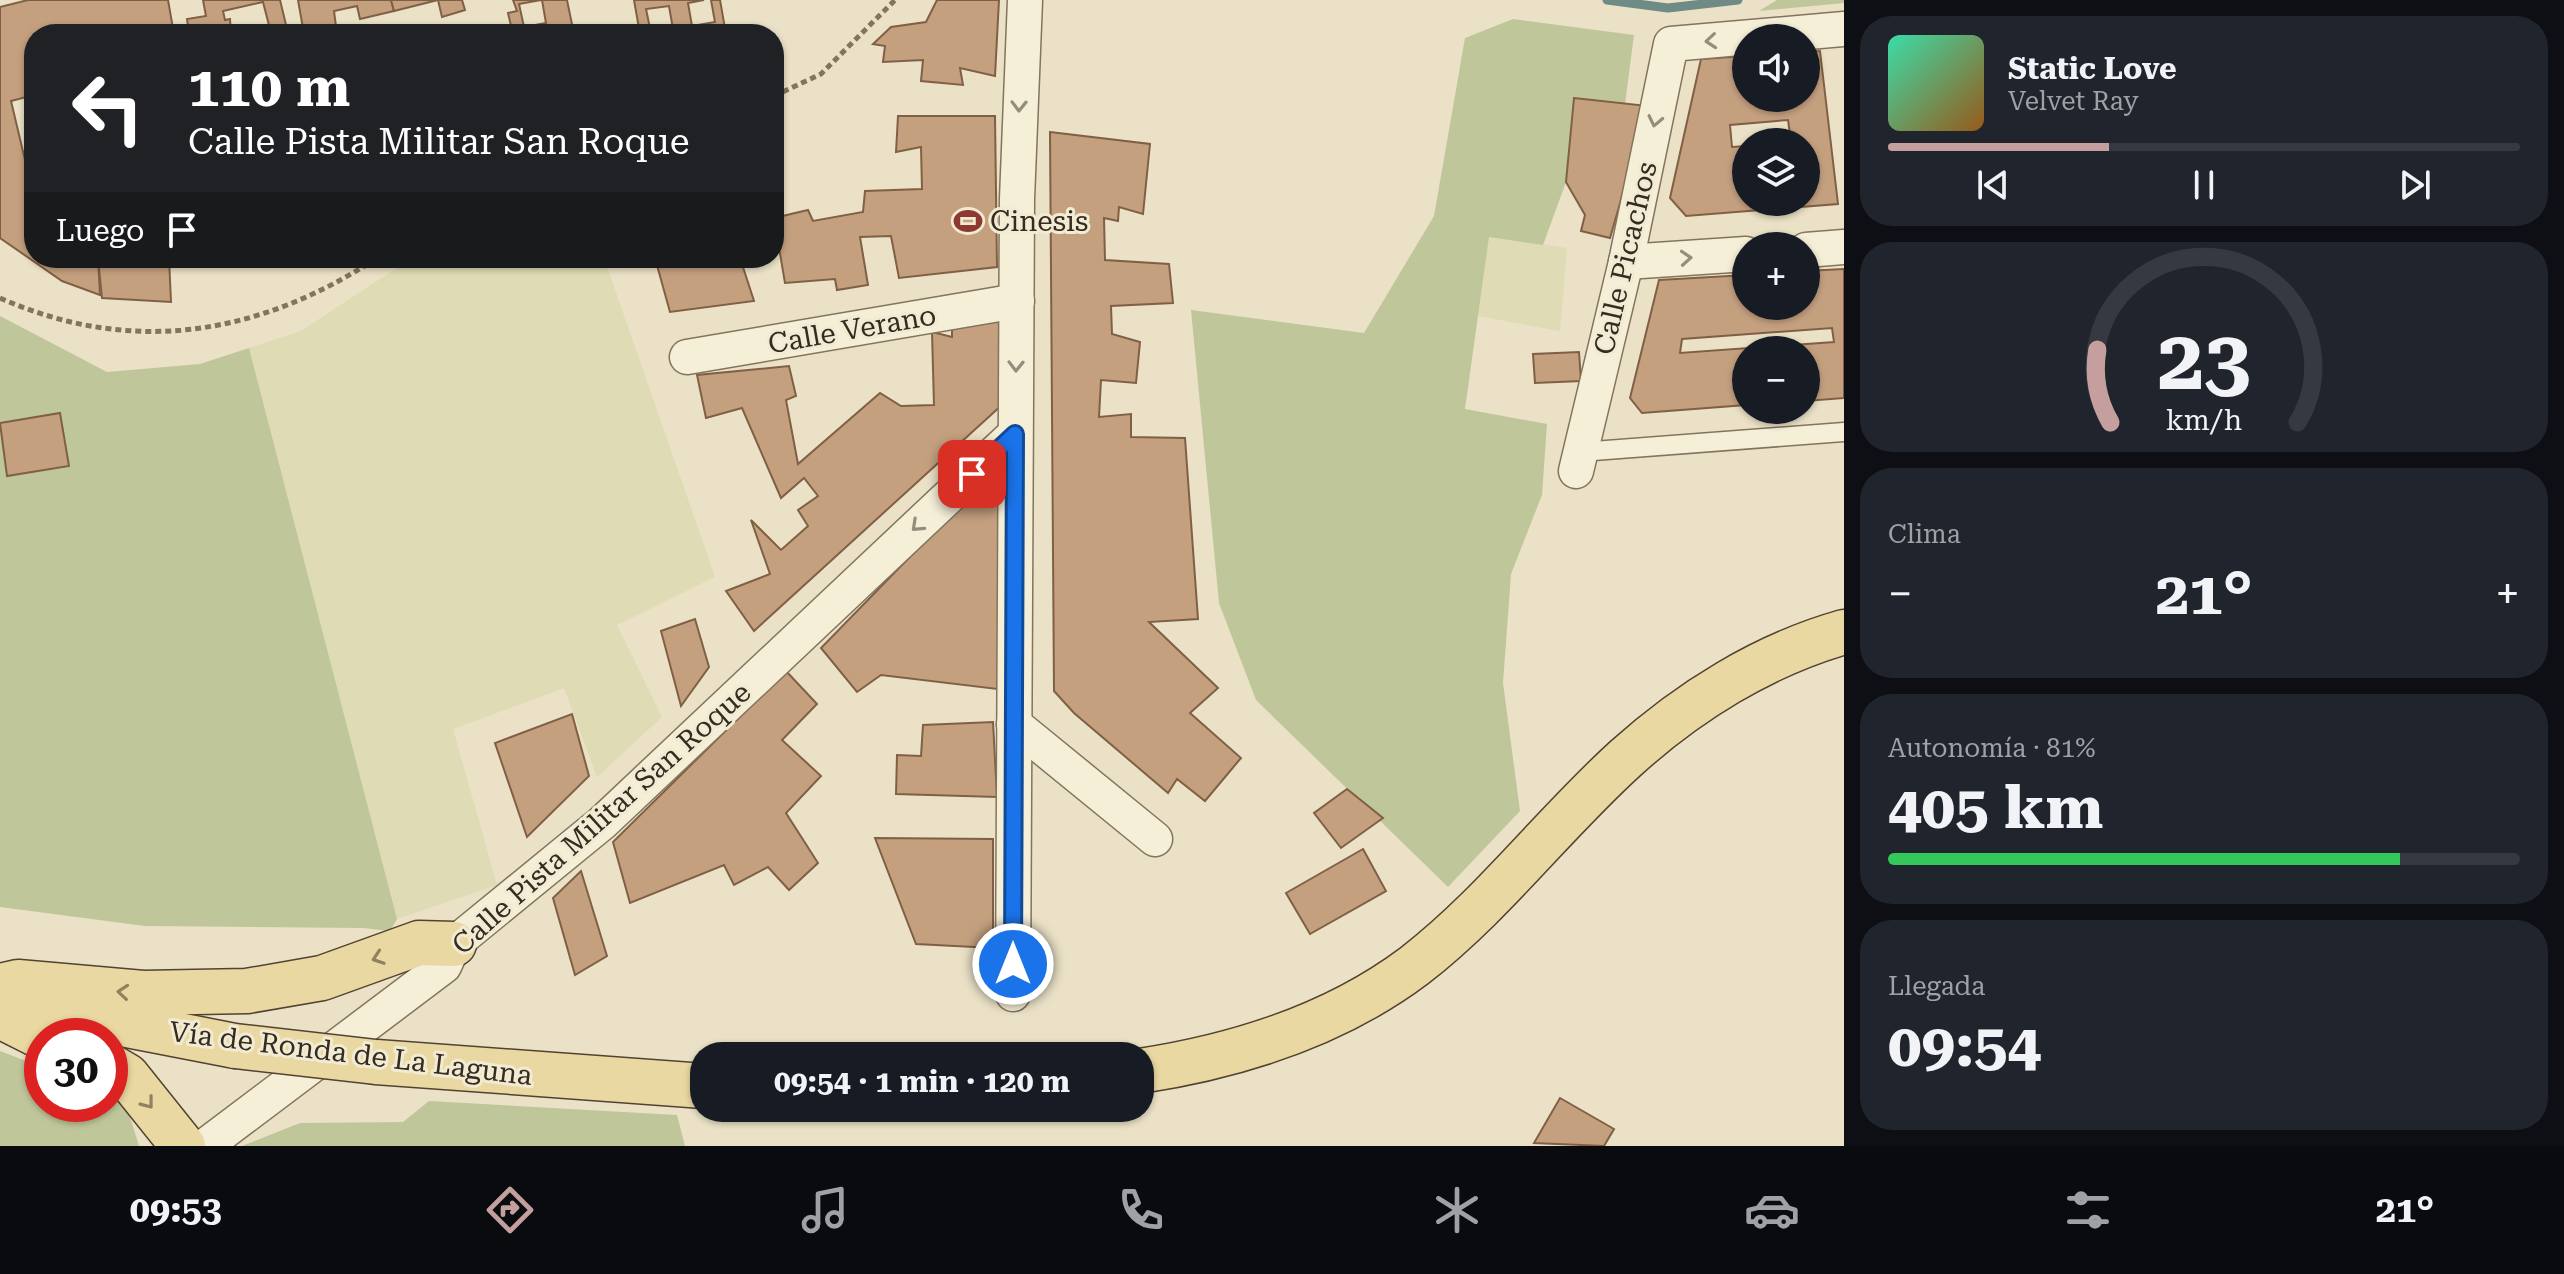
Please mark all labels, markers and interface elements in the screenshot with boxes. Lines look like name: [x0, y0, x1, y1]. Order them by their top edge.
map controls: [1732, 24, 1820, 424]
button: sound: [1732, 24, 1820, 112]
one-way arrow: [1704, 32, 1717, 49]
text: Static Love: [2008, 51, 2177, 86]
text: 110 m: [188, 54, 350, 120]
icon: left: [56, 56, 160, 160]
text: Velvet Ray: [2008, 86, 2139, 116]
one-way arrow: [1011, 100, 1028, 113]
one-way arrow: [1647, 113, 1664, 127]
text: Calle Pista Militar San Roque: [188, 121, 690, 163]
button: layers: [1732, 128, 1820, 216]
street label: Calle Picachos: [1587, 159, 1664, 358]
icon: previous: [1971, 163, 2015, 207]
icon: pause: [2182, 163, 2226, 207]
icon: next: [2393, 163, 2437, 207]
place label: Cinesis: [990, 205, 1088, 238]
sports icon: Cinesis: [953, 206, 983, 236]
icon: arrive: [160, 208, 204, 252]
text: Luego: [56, 213, 144, 248]
button: +: [1732, 232, 1820, 320]
one-way arrow: [1680, 250, 1693, 267]
street label: Calle Verano: [765, 298, 939, 361]
text: 23: [2157, 312, 2251, 409]
button: −: [1732, 336, 1820, 424]
one-way arrow: [1007, 360, 1025, 373]
text: km/h: [2166, 403, 2242, 437]
pin: [938, 440, 1006, 508]
icon: arrive: [950, 452, 994, 496]
one-way arrow: [912, 516, 926, 531]
text: Clima: [1888, 519, 1961, 549]
text: 21°: [2155, 558, 2253, 629]
text: −: [1888, 568, 1913, 620]
text: +: [2495, 568, 2520, 620]
street label: Calle Pista Militar San Roque: [445, 676, 757, 961]
text: Autonomía · 81%: [1888, 733, 2095, 763]
text: 405 km: [1888, 772, 2103, 843]
position arrow: [971, 922, 1055, 1006]
one-way arrow: [372, 948, 386, 964]
text: Llegada: [1888, 971, 1985, 1001]
one-way arrow: [116, 983, 129, 1000]
text: 09:54: [1888, 1010, 2041, 1081]
street label: Vía de Ronda de La Laguna: [168, 1015, 534, 1092]
speed limit sign: 30: [24, 1018, 128, 1122]
text: 09:54 · 1 min · 120 m: [774, 1064, 1070, 1099]
one-way arrow: [139, 1094, 153, 1109]
icon: directions: [482, 1182, 538, 1238]
icon: music: [797, 1182, 853, 1238]
icon: phone: [1113, 1182, 1169, 1238]
icon: climate: [1429, 1182, 1485, 1238]
icon: car: [1744, 1182, 1800, 1238]
icon: filters: [2060, 1182, 2116, 1238]
text: 09:53: [130, 1189, 222, 1231]
text: 21°: [2376, 1189, 2434, 1231]

